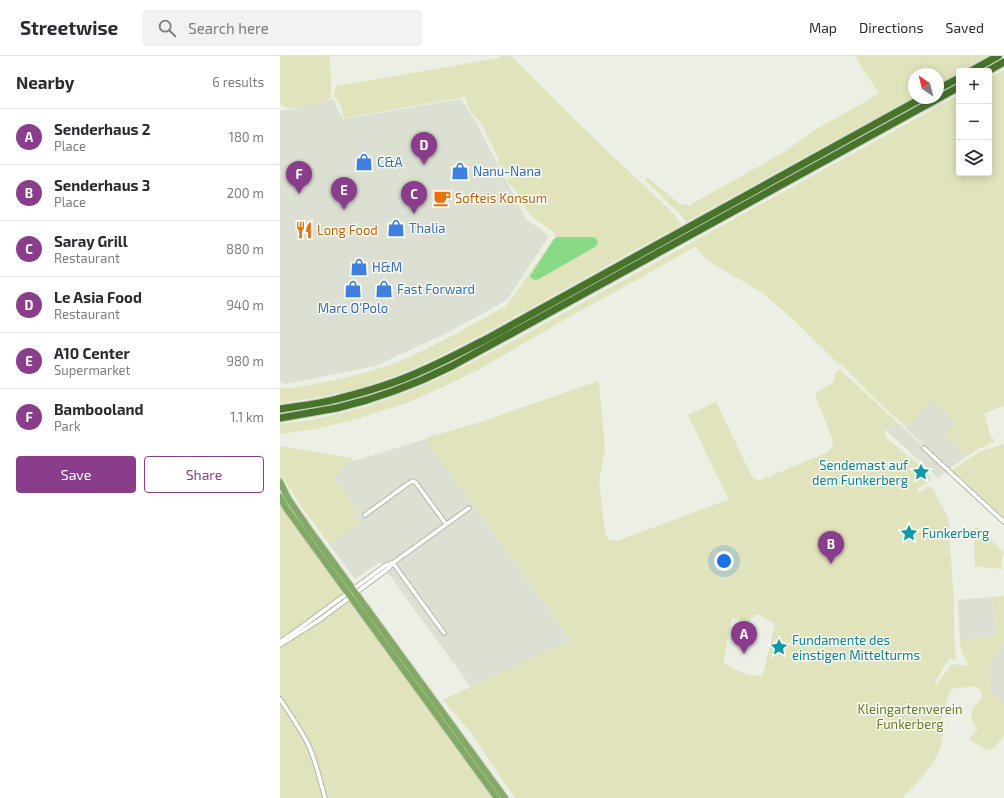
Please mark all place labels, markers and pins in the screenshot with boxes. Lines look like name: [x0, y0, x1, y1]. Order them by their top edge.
pin: D: [411, 132, 437, 165]
shop icon: C&A: [354, 152, 374, 172]
place label: C&A: [377, 154, 403, 170]
pin: F: [286, 161, 312, 194]
shop icon: Nanu-Nana: [450, 161, 470, 181]
place label: Nanu-Nana: [473, 163, 541, 179]
pin: E: [331, 177, 357, 210]
pin: C: [401, 181, 427, 214]
cafe icon: Softeis Konsum: [432, 188, 452, 208]
place label: Softeis Konsum: [455, 190, 547, 206]
shop icon: Thalia: [386, 218, 406, 238]
restaurant icon: Long Food: [294, 220, 314, 240]
place label: Thalia: [409, 220, 445, 236]
place label: Long Food: [317, 222, 378, 238]
shop icon: H&M: [349, 257, 369, 277]
place label: H&M: [372, 259, 402, 275]
shop icon: Marc O'Polo: [343, 279, 363, 299]
shop icon: Fast Forward: [374, 279, 394, 299]
place label: Fast Forward: [397, 281, 475, 297]
place label: Marc O'Polo: [318, 300, 388, 316]
place label: Sendemast auf dem Funkerberg: [812, 457, 909, 488]
place icon: Sendemast auf dem Funkerberg: [911, 462, 931, 482]
place icon: Funkerberg: [899, 523, 919, 543]
place label: Funkerberg: [922, 525, 989, 541]
pin: B: [818, 531, 844, 564]
pin: A: [731, 621, 757, 654]
place label: Fundamente des einstigen Mittelturms: [792, 632, 920, 663]
place icon: Fundamente des einstigen Mittelturms: [769, 637, 789, 657]

